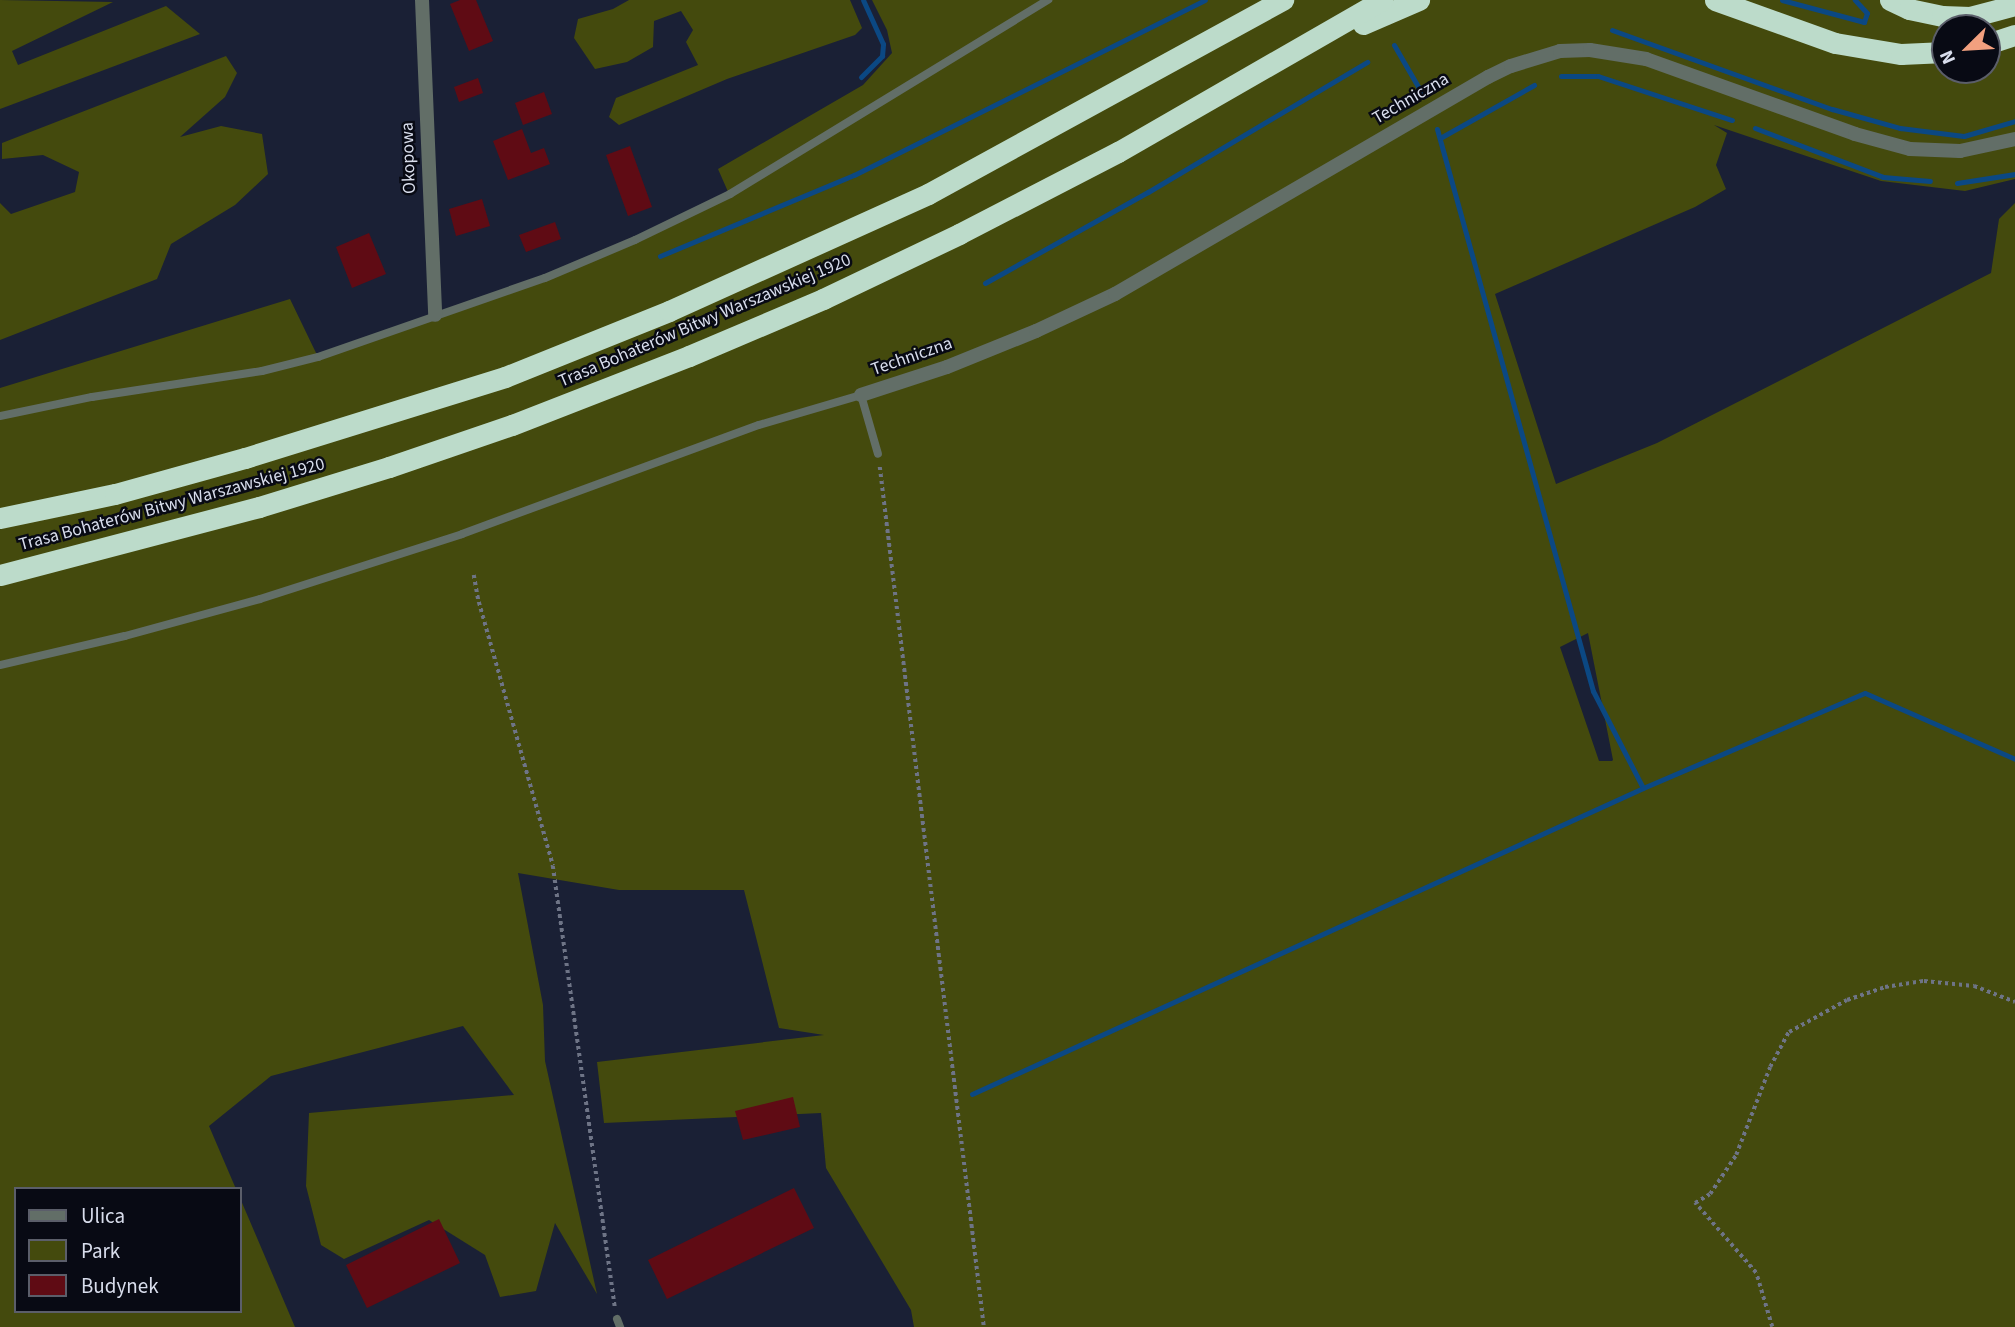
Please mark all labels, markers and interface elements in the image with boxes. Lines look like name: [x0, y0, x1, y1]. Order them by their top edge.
north arrow: [1931, 14, 2001, 84]
text: N: [1933, 46, 1963, 68]
street label: Techniczna: [1369, 69, 1453, 129]
street label: Okopowa: [397, 122, 421, 194]
street label: Trasa Bohaterów Bitwy Warszawskiej 1920: [556, 249, 854, 393]
street label: Techniczna: [869, 333, 955, 381]
street label: Trasa Bohaterów Bitwy Warszawskiej 1920: [17, 454, 327, 556]
legend: [14, 1187, 242, 1313]
text: Ulica: [81, 1201, 125, 1231]
text: Park: [81, 1236, 120, 1266]
text: Budynek: [81, 1271, 159, 1301]

